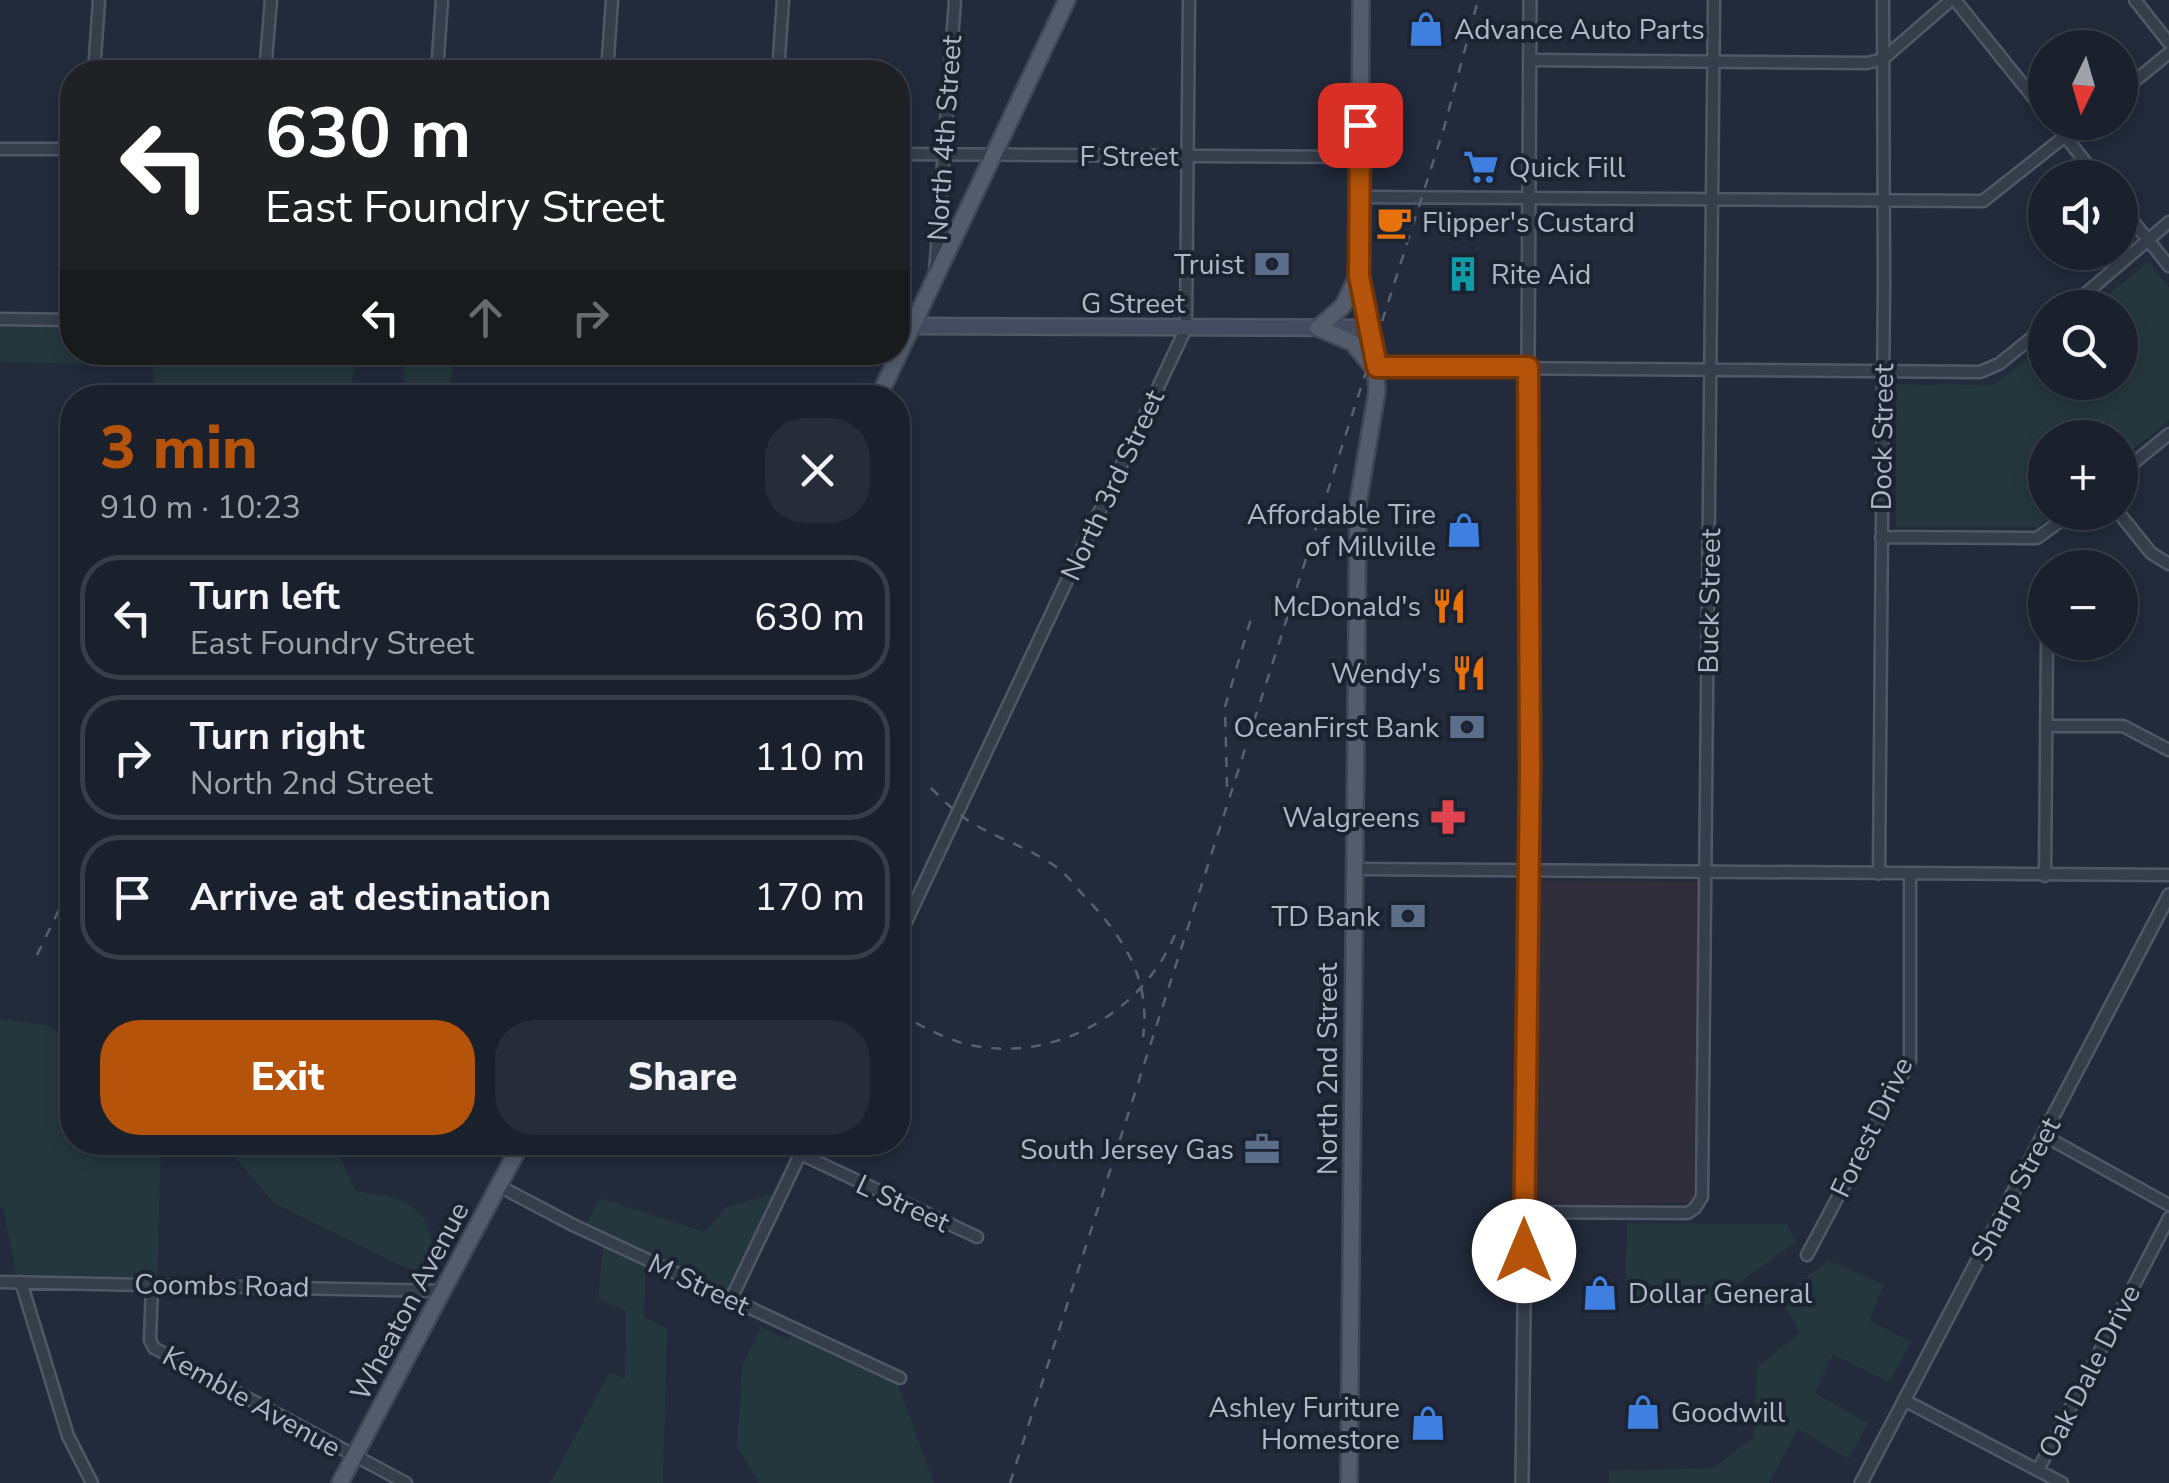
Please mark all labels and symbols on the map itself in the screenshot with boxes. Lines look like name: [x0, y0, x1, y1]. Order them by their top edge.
shop icon: Advance Auto Parts: [1407, 10, 1445, 48]
place label: Advance Auto Parts: [1454, 11, 1705, 49]
north arrow: [2028, 30, 2138, 140]
street label: North 4th Street: [919, 34, 971, 242]
pin: [1318, 83, 1403, 168]
street label: F Street: [1080, 138, 1179, 176]
supermarket icon: Quick Fill: [1462, 148, 1500, 186]
place label: Quick Fill: [1509, 149, 1626, 187]
cafe icon: Flipper's Custard: [1375, 203, 1413, 241]
place label: Flipper's Custard: [1422, 204, 1635, 242]
bank icon: Truist: [1253, 245, 1291, 283]
place label: Truist: [1174, 246, 1244, 284]
building icon: Rite Aid: [1444, 255, 1482, 293]
place label: Rite Aid: [1491, 256, 1591, 294]
street label: G Street: [1081, 285, 1185, 323]
street label: Dock Street: [1863, 363, 1903, 511]
street label: North 3rd Street: [1052, 384, 1174, 587]
place label: Affordable Tire of Millville: [1247, 496, 1436, 566]
shop icon: Affordable Tire of Millville: [1445, 511, 1483, 549]
street label: Buck Street: [1690, 528, 1730, 674]
restaurant icon: McDonald's: [1430, 587, 1468, 625]
place label: McDonald's: [1273, 588, 1421, 626]
restaurant icon: Wendy's: [1450, 654, 1488, 692]
place label: Wendy's: [1331, 655, 1441, 693]
bank icon: OceanFirst Bank: [1448, 708, 1486, 746]
place label: OceanFirst Bank: [1233, 709, 1440, 747]
pharmacy icon: Walgreens: [1429, 798, 1467, 836]
place label: Walgreens: [1282, 799, 1420, 837]
bank icon: TD Bank: [1389, 897, 1427, 935]
place label: TD Bank: [1271, 898, 1381, 936]
street label: North 2nd Street: [1309, 963, 1347, 1175]
street label: Forest Drive: [1822, 1051, 1922, 1204]
street label: Sharp Street: [1962, 1111, 2070, 1268]
office icon: South Jersey Gas: [1243, 1130, 1281, 1168]
place label: South Jersey Gas: [1020, 1131, 1234, 1169]
street label: L Street: [850, 1166, 956, 1242]
street label: Wheaton Avenue: [341, 1195, 478, 1408]
position arrow: [1472, 1199, 1576, 1303]
street label: M Street: [642, 1245, 756, 1325]
street label: Coombs Road: [134, 1265, 310, 1307]
shop icon: Dollar General: [1581, 1274, 1619, 1312]
place label: Dollar General: [1628, 1275, 1813, 1313]
street label: Oak Dale Drive: [2030, 1278, 2150, 1465]
street label: Kemble Avenue: [156, 1337, 347, 1466]
place label: Ashley Furiture Homestore: [1208, 1389, 1400, 1459]
shop icon: Goodwill: [1624, 1393, 1662, 1431]
place label: Goodwill: [1671, 1394, 1786, 1432]
shop icon: Ashley Furiture Homestore: [1409, 1404, 1447, 1442]

